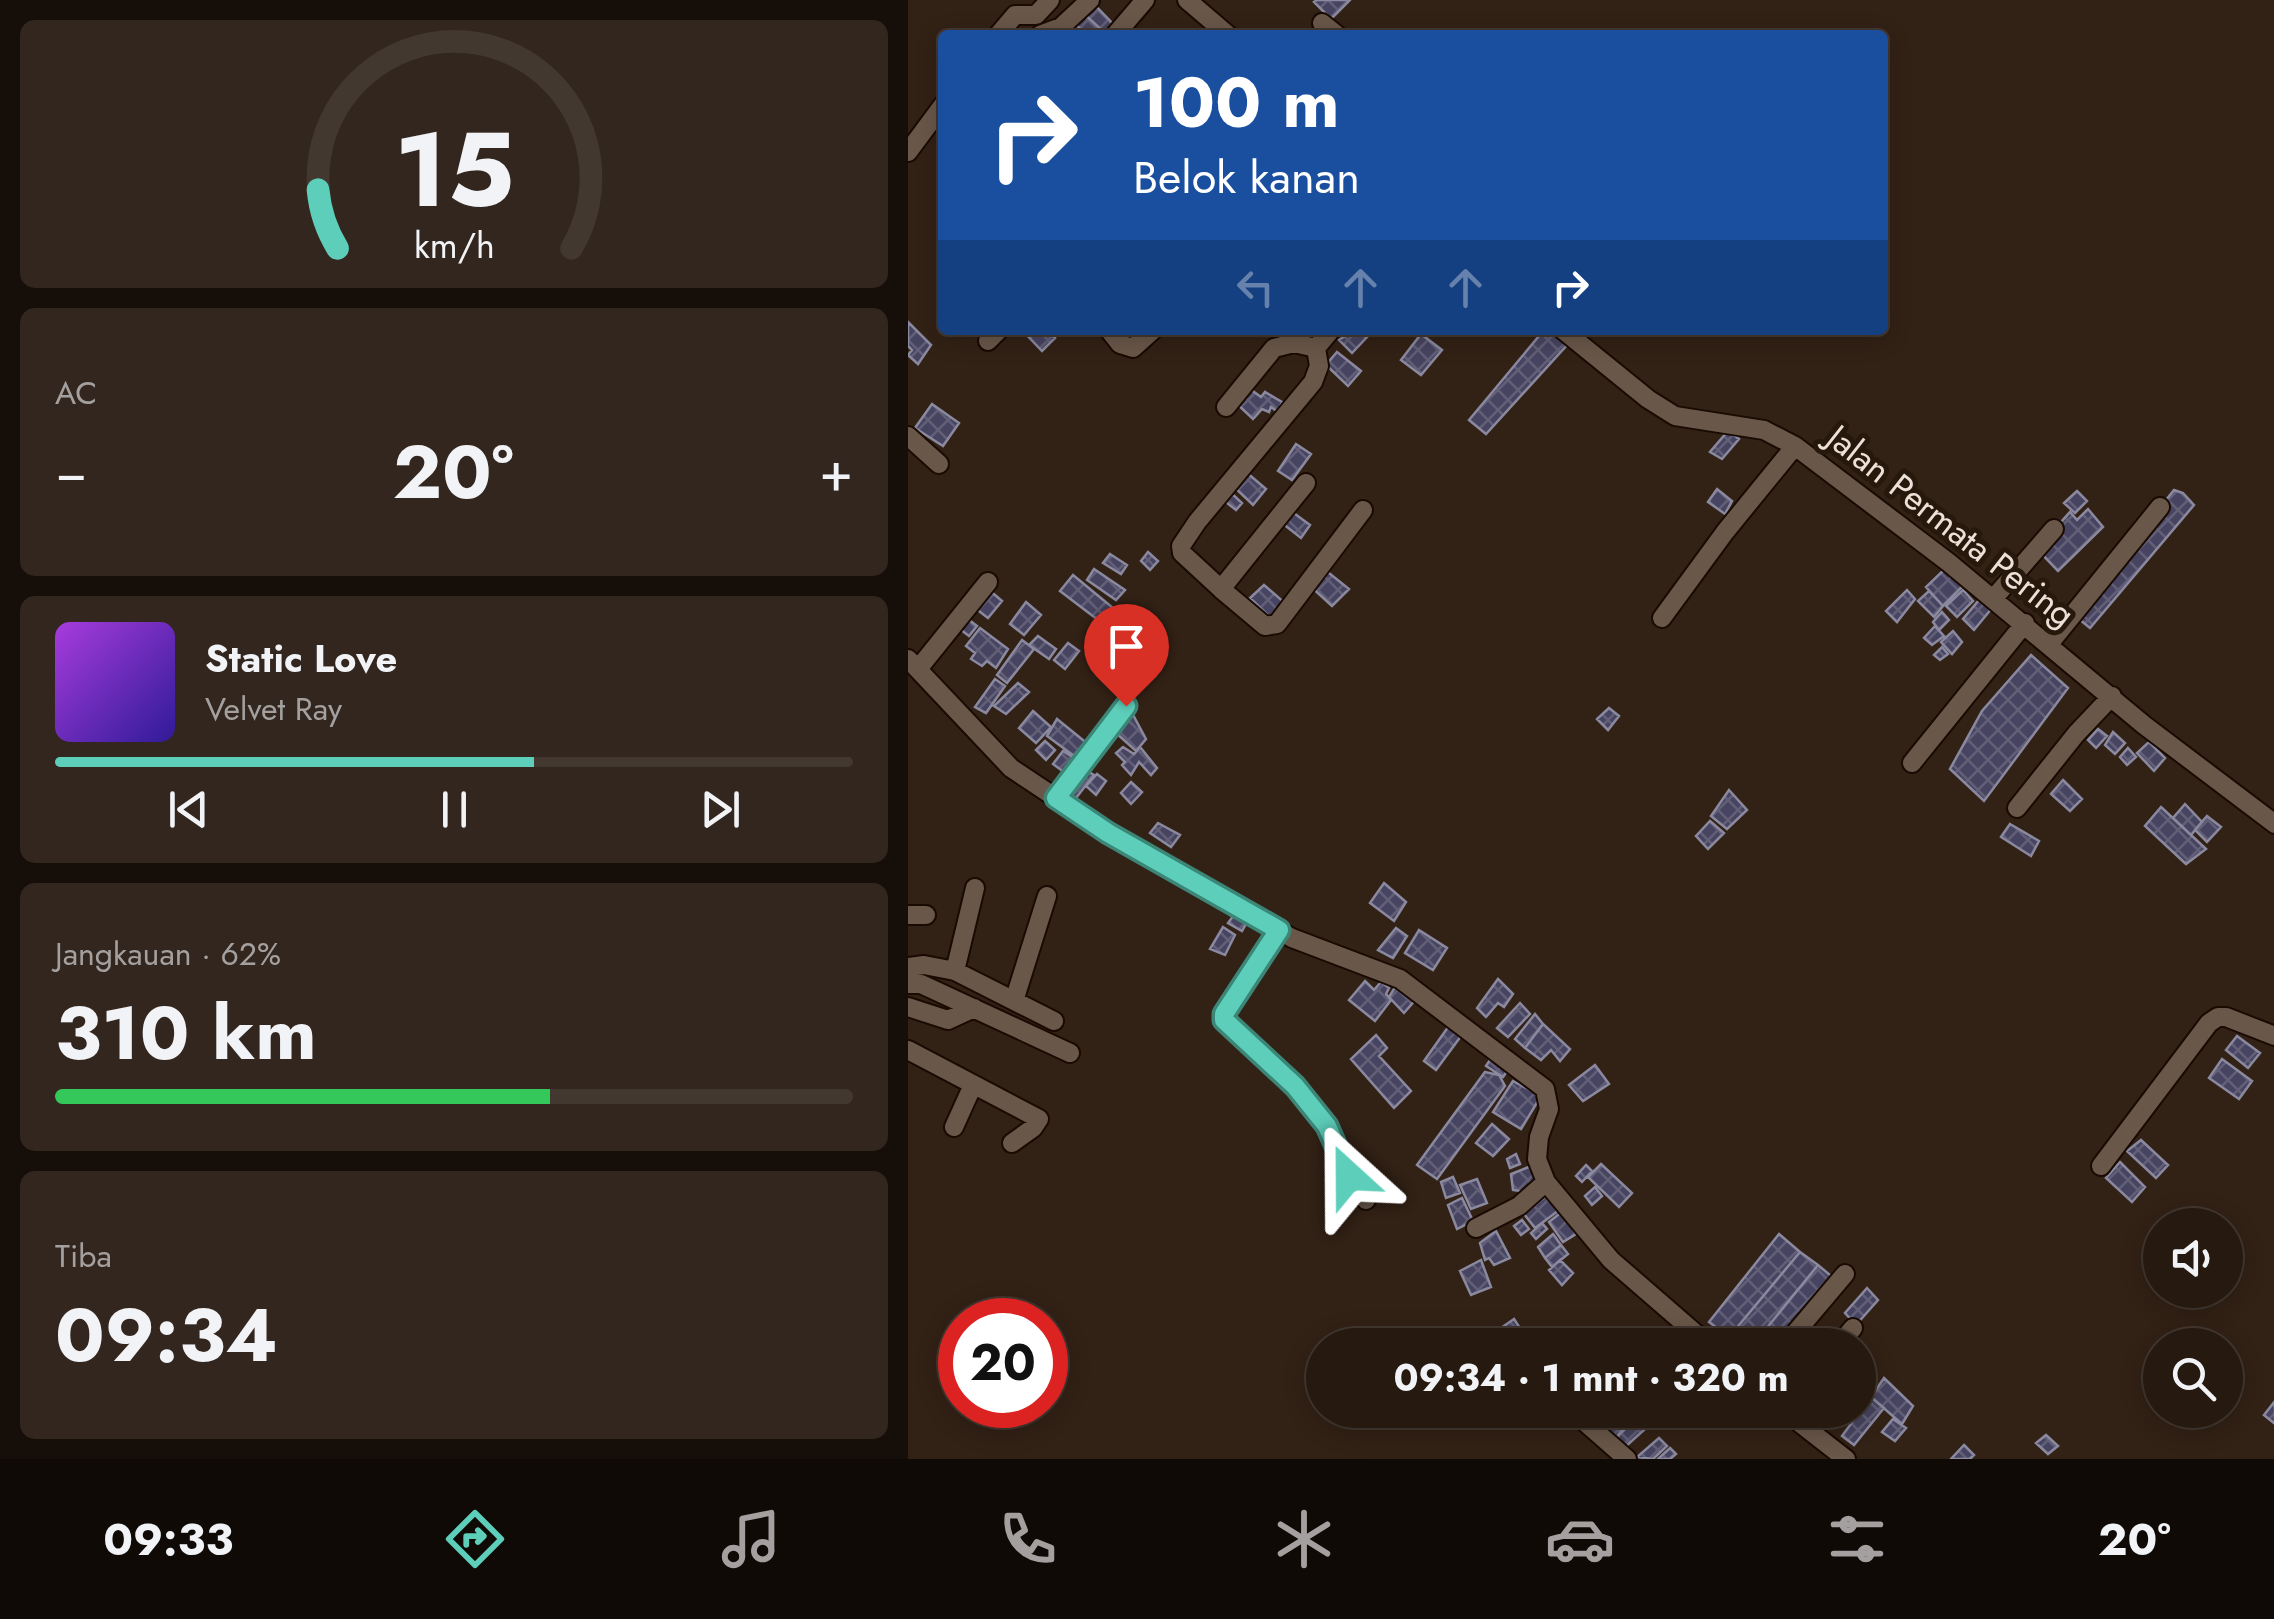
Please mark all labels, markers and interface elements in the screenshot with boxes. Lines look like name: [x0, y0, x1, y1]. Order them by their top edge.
text: 100 m: [1133, 52, 1340, 153]
icon: right: [968, 70, 1098, 200]
text: 15: [394, 95, 514, 245]
text: Belok kanan: [1133, 145, 1360, 210]
text: km/h: [414, 220, 494, 271]
icon: left: [1228, 260, 1283, 315]
icon: ahead: [1333, 260, 1388, 315]
icon: ahead: [1438, 260, 1493, 315]
icon: right: [1543, 260, 1598, 315]
text: AC: [55, 370, 97, 416]
street label: Jalan Permata Pering: [1813, 411, 2086, 639]
text: 20°: [393, 418, 514, 526]
text: −: [55, 432, 87, 512]
text: +: [819, 432, 853, 512]
pin: [1084, 604, 1169, 707]
icon: arrive: [1099, 619, 1154, 674]
text: Static Love: [205, 631, 397, 686]
text: Velvet Ray: [205, 686, 342, 732]
icon: previous: [161, 782, 216, 837]
icon: pause: [427, 782, 482, 837]
icon: next: [693, 782, 748, 837]
text: Jangkauan · 62%: [55, 931, 281, 977]
text: 310 km: [55, 979, 317, 1087]
position arrow: [1297, 1124, 1401, 1228]
map controls: [2143, 1208, 2243, 1428]
button: sound: [2143, 1208, 2243, 1308]
text: Tiba: [55, 1233, 112, 1279]
text: 09:34: [55, 1281, 278, 1389]
speed limit sign: 20: [938, 1298, 1068, 1428]
button: search: [2143, 1328, 2243, 1428]
text: 09:34 · 1 mnt · 320 m: [1393, 1350, 1789, 1405]
icon: directions: [440, 1504, 510, 1574]
icon: music: [716, 1504, 786, 1574]
icon: phone: [993, 1504, 1063, 1574]
icon: climate: [1269, 1504, 1339, 1574]
icon: car: [1545, 1504, 1615, 1574]
icon: filters: [1822, 1504, 1892, 1574]
text: 09:33: [103, 1507, 233, 1572]
text: 20°: [2098, 1507, 2171, 1572]

